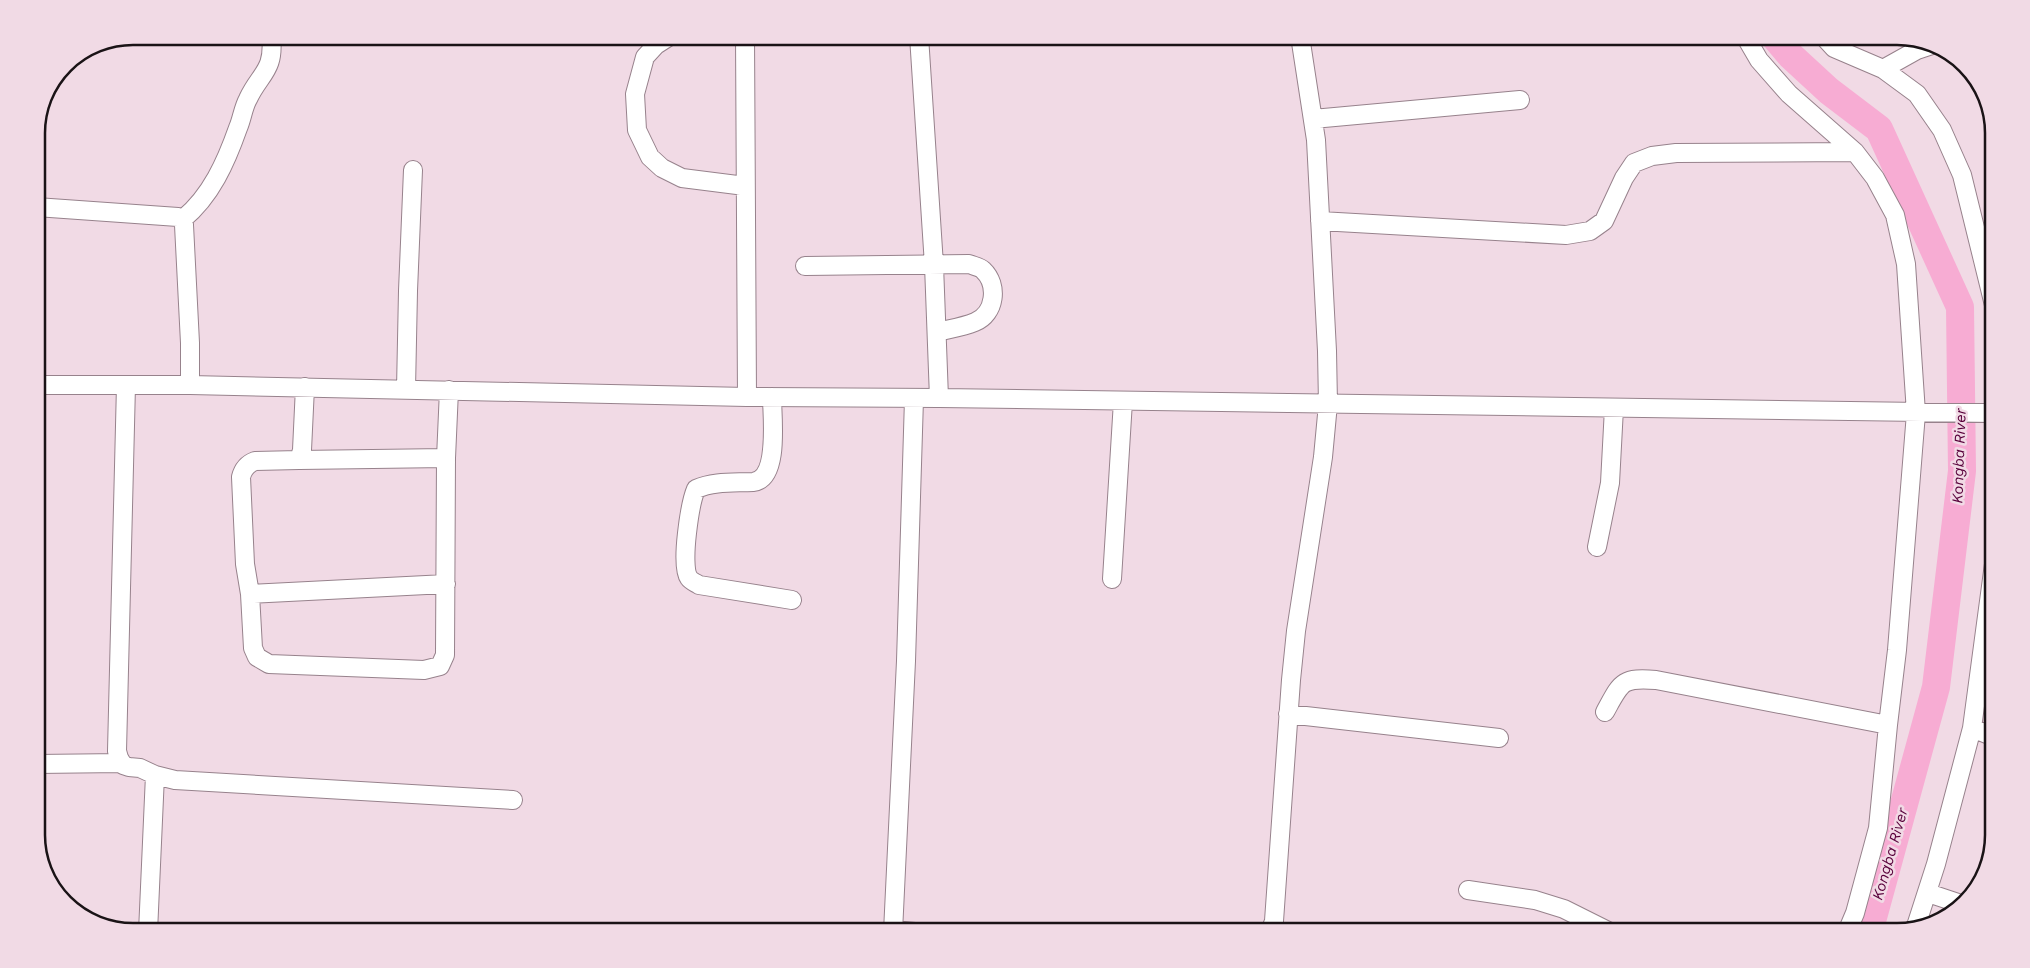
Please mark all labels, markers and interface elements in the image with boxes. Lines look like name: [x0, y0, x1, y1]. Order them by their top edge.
water label: Kongba River: [1948, 407, 1970, 504]
water label: Kongba River: [1868, 805, 1912, 902]

